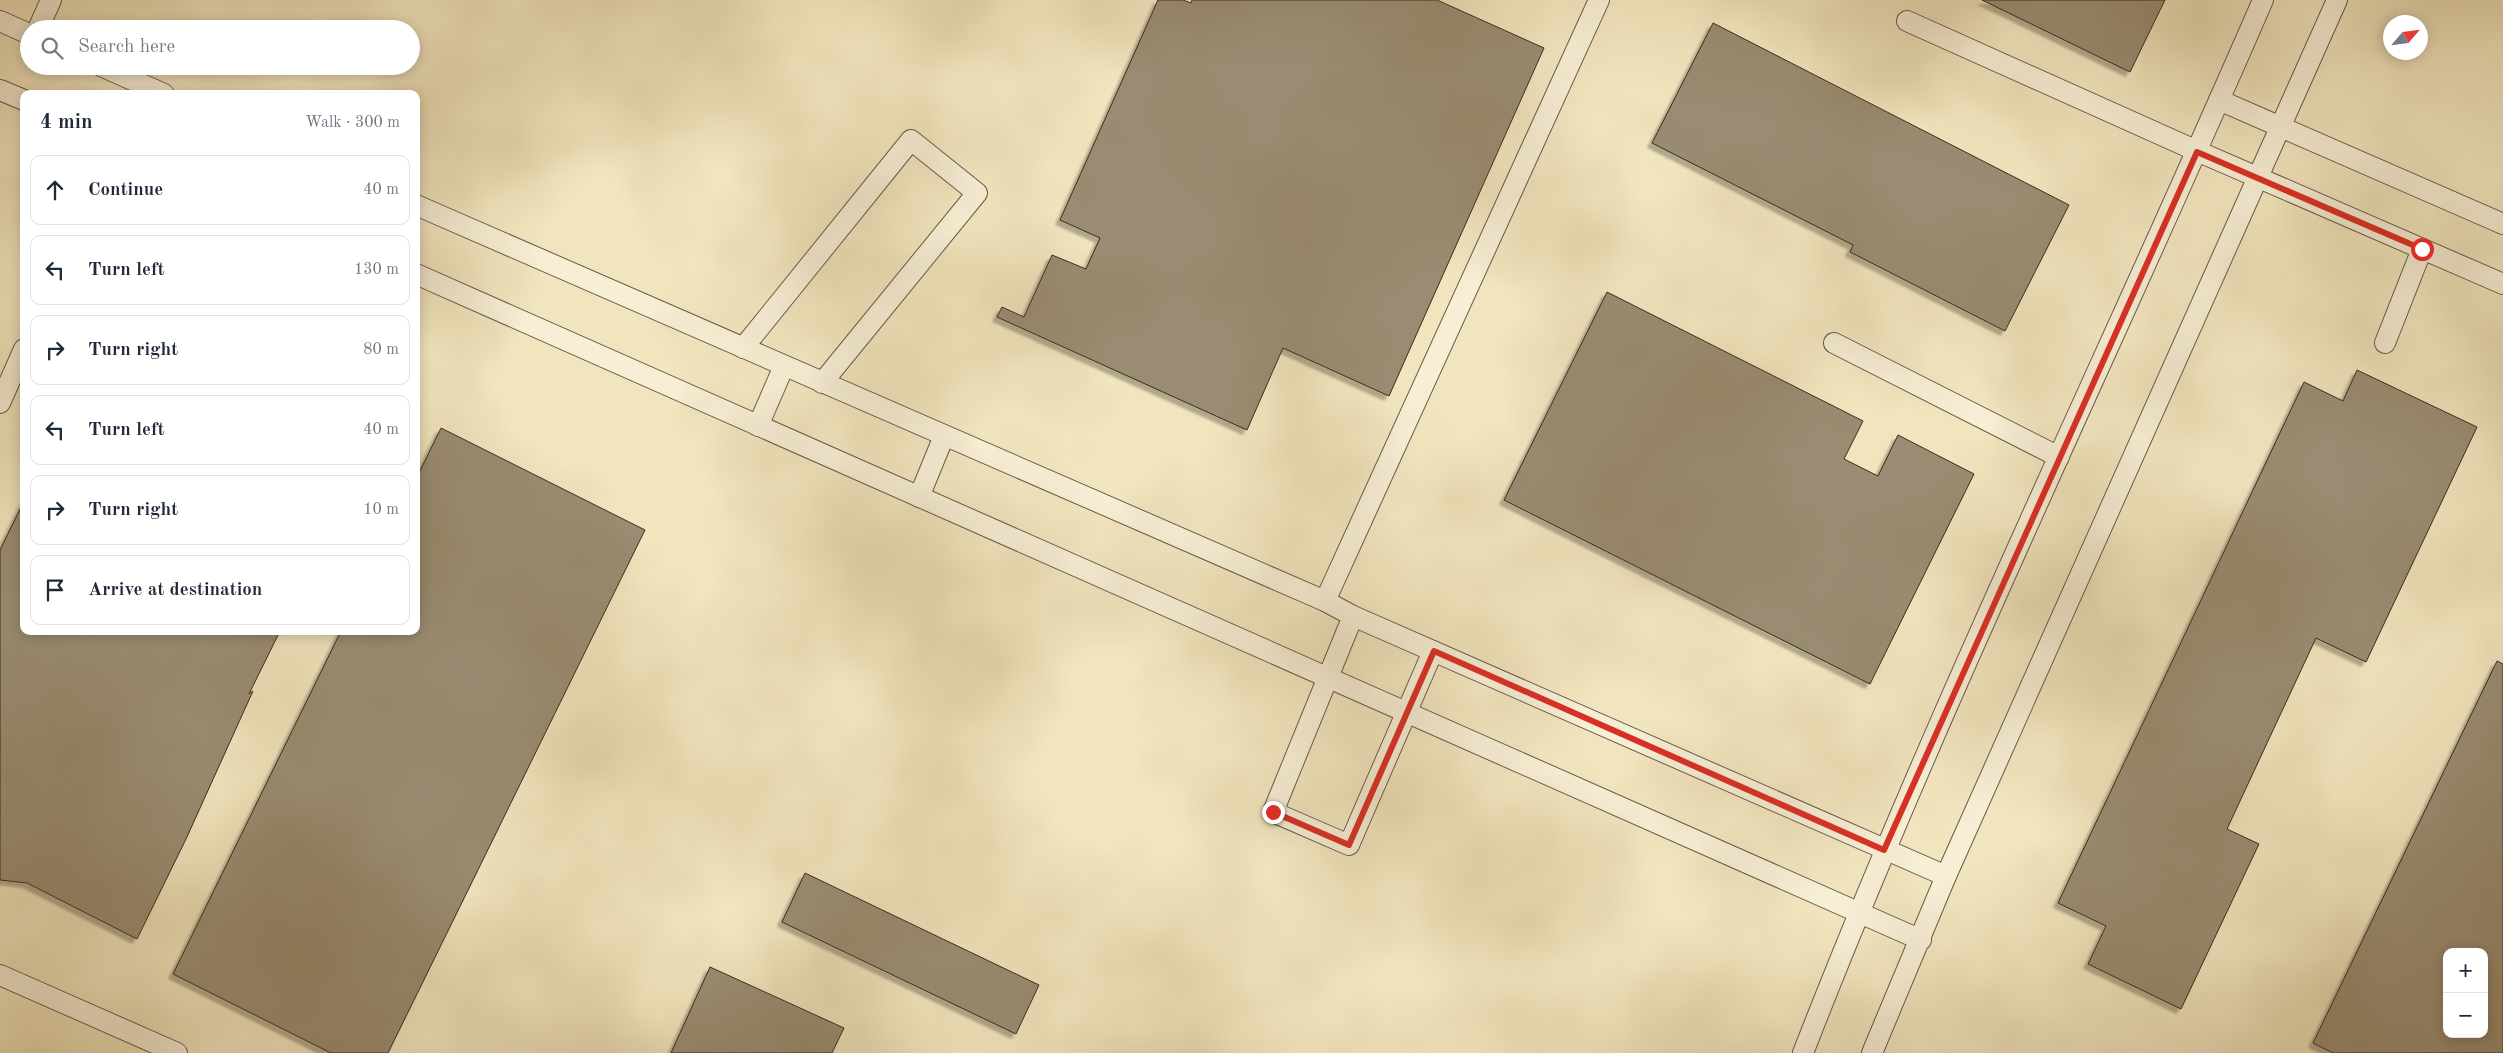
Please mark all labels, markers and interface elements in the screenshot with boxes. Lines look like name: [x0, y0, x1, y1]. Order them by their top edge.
north arrow: [2383, 15, 2428, 60]
search box: [20, 20, 420, 75]
icon: search: [38, 34, 66, 62]
text: Search here: [78, 38, 175, 57]
text: 4 min: [40, 112, 93, 133]
text: Walk · 300 m: [305, 115, 400, 131]
icon: ahead: [41, 176, 69, 204]
text: Continue: [88, 181, 163, 200]
text: 40 m: [363, 182, 399, 198]
route start: [2411, 238, 2434, 261]
icon: left: [41, 256, 69, 284]
text: Turn left: [88, 261, 165, 280]
text: 130 m: [354, 262, 399, 278]
icon: right: [41, 336, 69, 364]
text: Turn right: [88, 341, 178, 360]
text: 80 m: [363, 342, 399, 358]
icon: left: [41, 416, 69, 444]
text: Turn left: [88, 421, 165, 440]
text: 40 m: [363, 422, 399, 438]
icon: right: [41, 496, 69, 524]
text: Turn right: [88, 501, 178, 520]
text: 10 m: [363, 502, 399, 518]
icon: arrive: [41, 576, 69, 604]
text: Arrive at destination: [88, 581, 262, 600]
route end: [1262, 801, 1285, 824]
map controls: [2443, 948, 2488, 1038]
button: +: [2443, 948, 2488, 993]
button: −: [2443, 993, 2488, 1038]

